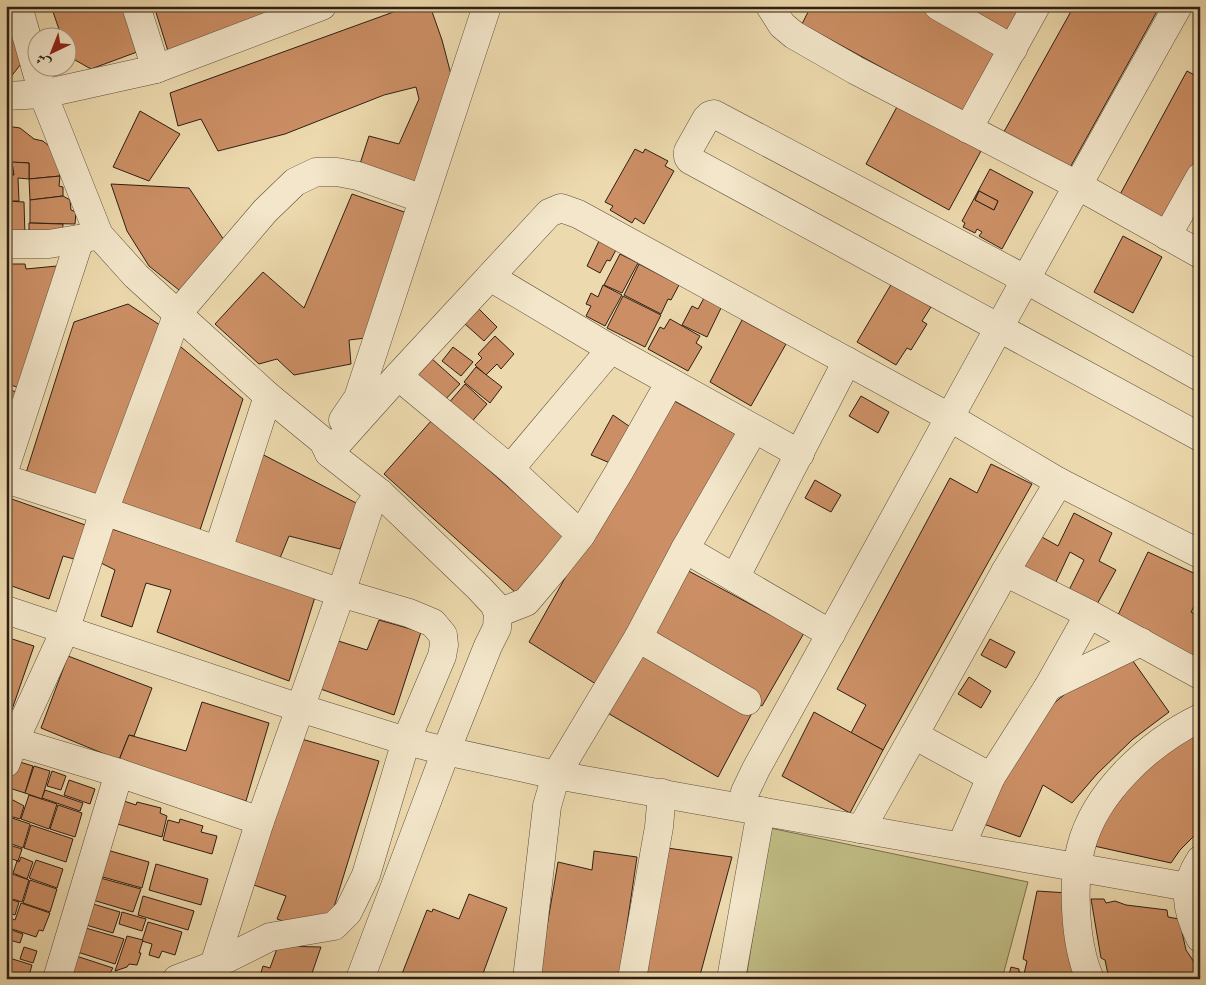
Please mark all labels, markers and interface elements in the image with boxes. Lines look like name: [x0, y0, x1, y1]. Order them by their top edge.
north arrow: [28, 28, 78, 78]
text: ش: [32, 50, 54, 73]

